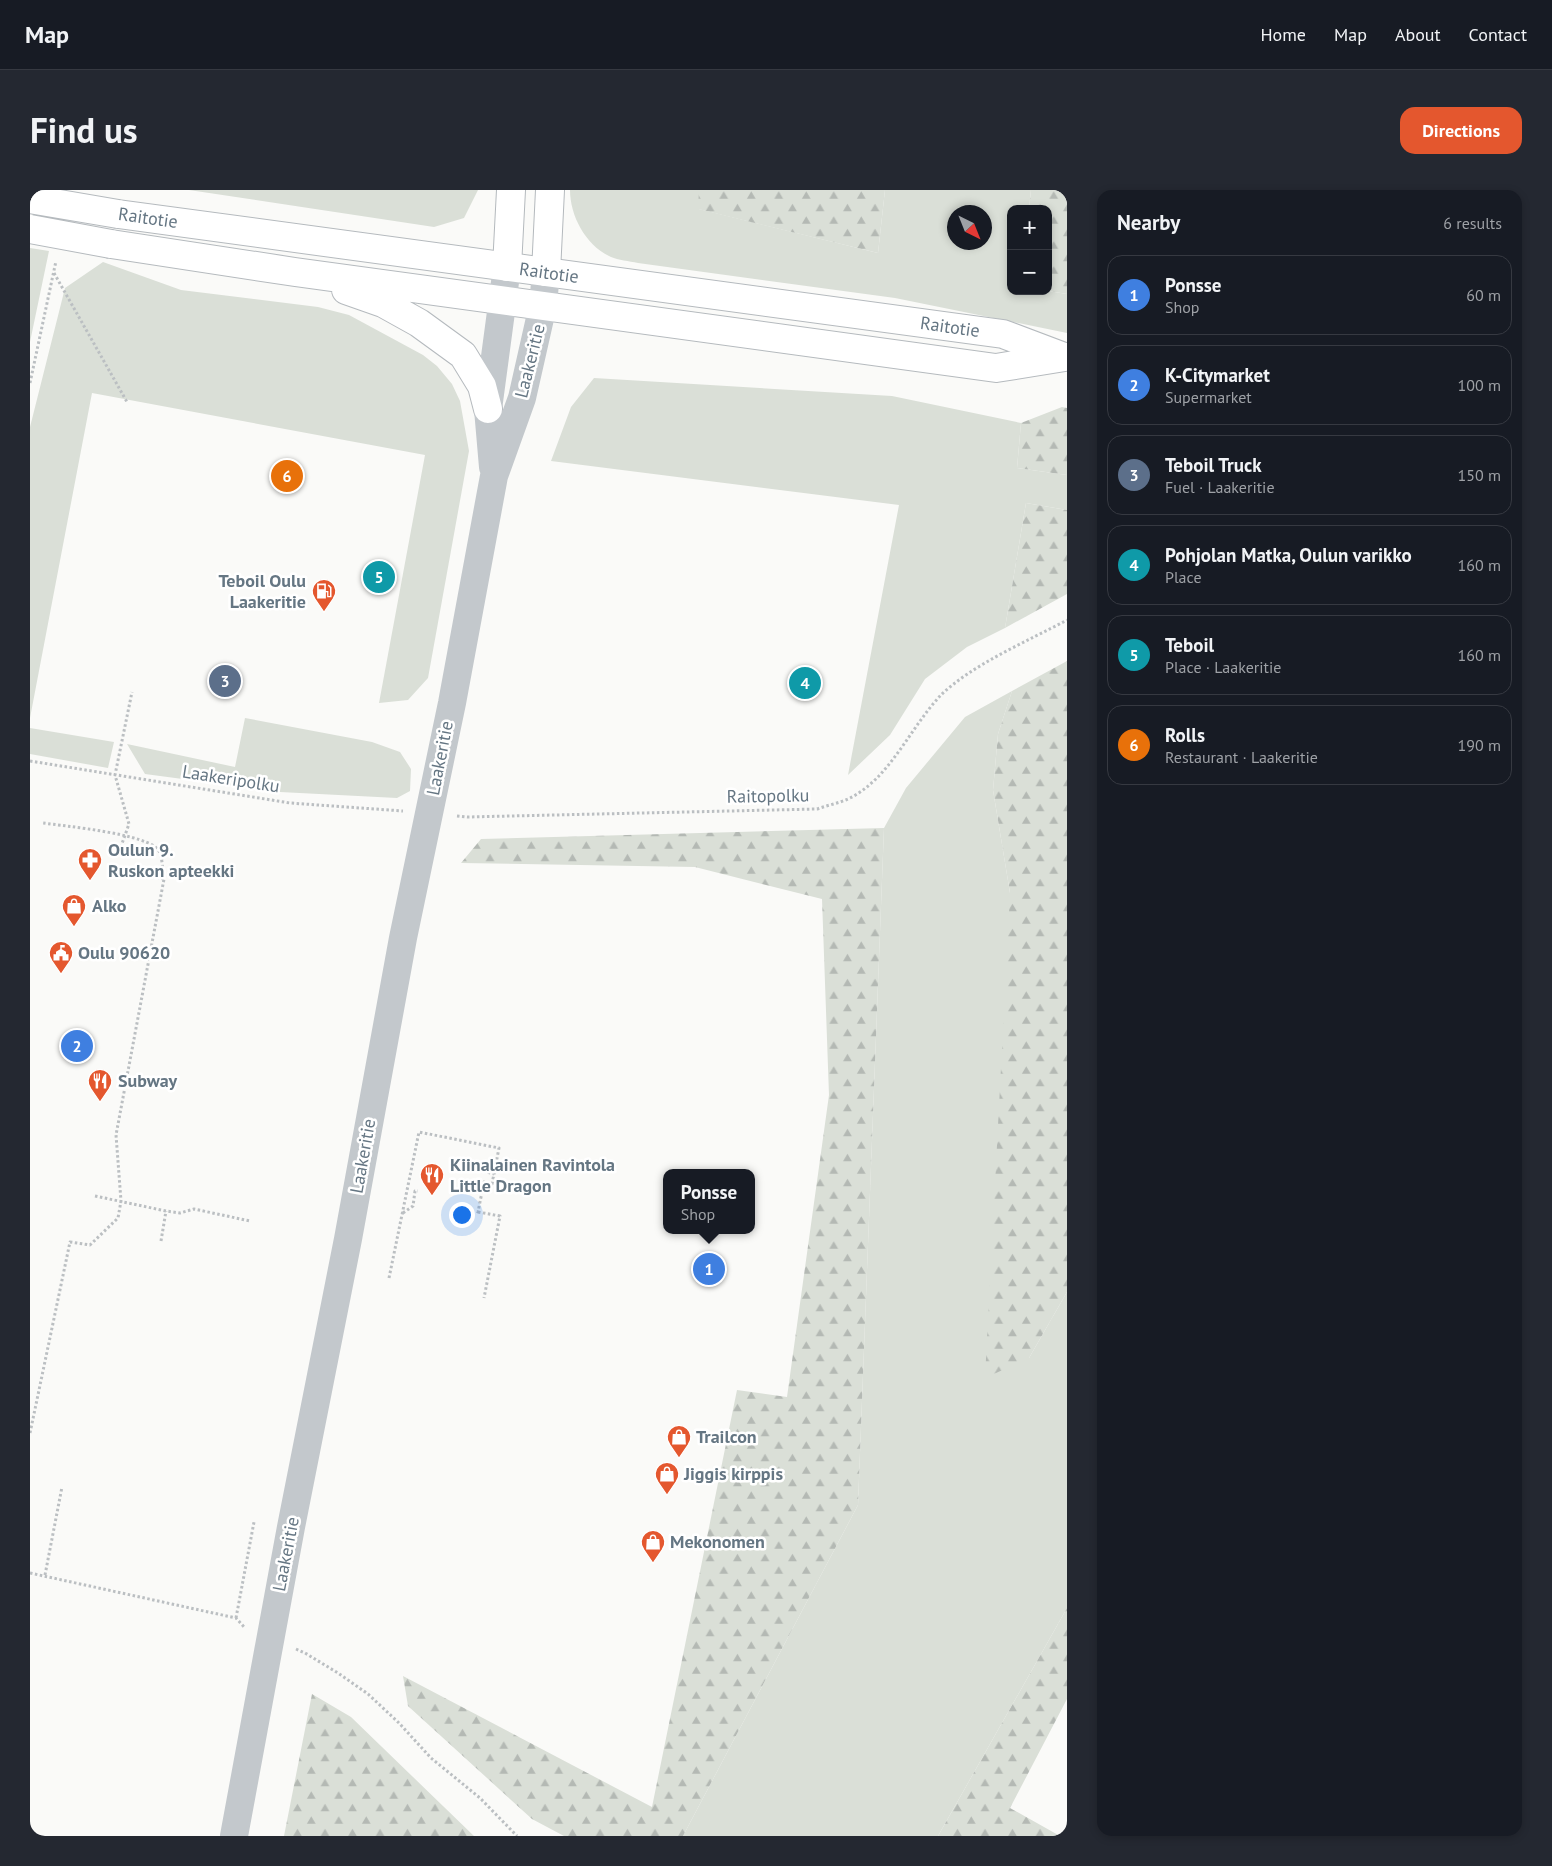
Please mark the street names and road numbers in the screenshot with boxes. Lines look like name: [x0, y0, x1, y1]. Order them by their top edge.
street label: Raitotie: [117, 202, 179, 233]
street label: Raitotie: [518, 257, 580, 288]
street label: Raitotie: [919, 311, 981, 342]
street label: Laakeritie: [509, 322, 550, 400]
street label: Laakeritie: [421, 719, 458, 797]
street label: Laakeripolku: [181, 759, 281, 798]
street label: Raitopolku: [726, 783, 810, 808]
street label: Laakeritie: [345, 1117, 380, 1195]
street label: Laakeritie: [267, 1515, 304, 1593]

